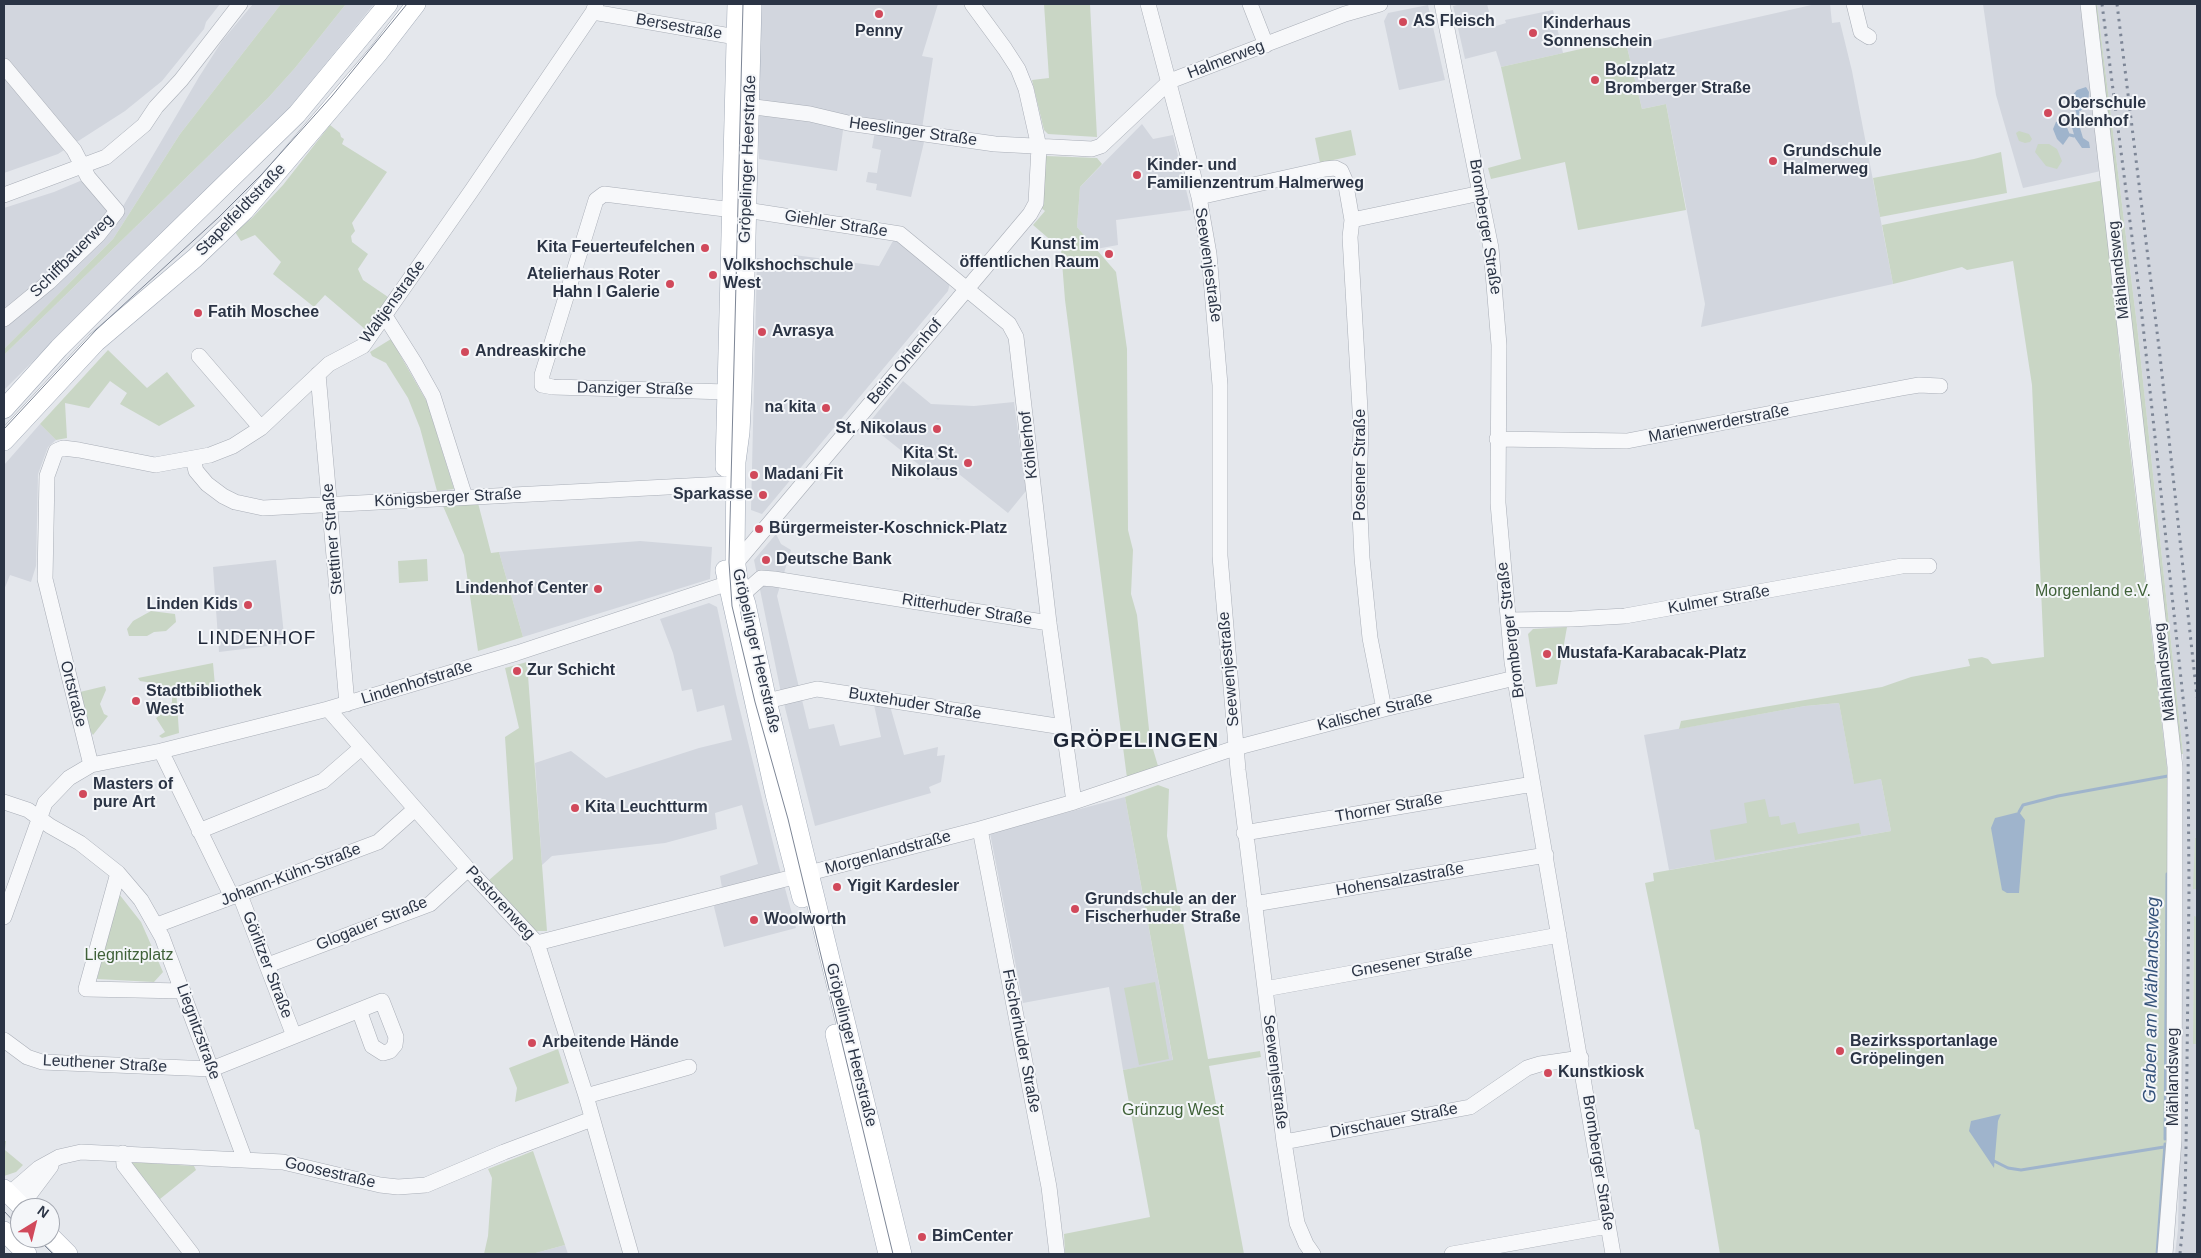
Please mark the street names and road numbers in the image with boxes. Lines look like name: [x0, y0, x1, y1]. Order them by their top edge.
street label: Bersestraße: [634, 10, 724, 44]
street label: Halmerweg: [1185, 37, 1267, 83]
street label: Gröpelinger Heerstraße: [735, 75, 761, 243]
street label: Heeslinger Straße: [848, 114, 978, 150]
street label: Bromberger Straße: [1465, 158, 1505, 296]
street label: Stapelfeldtstraße: [192, 160, 290, 260]
street label: Giehler Straße: [783, 206, 889, 242]
street label: Seewenjestraße: [1190, 206, 1226, 324]
street label: Schiffbauerweg: [26, 210, 118, 302]
street label: Mählandsweg: [2104, 220, 2134, 320]
street label: Waltjenstraße: [356, 257, 430, 347]
street label: Beim Ohlenhof: [864, 315, 946, 409]
street label: Danziger Straße: [577, 378, 693, 400]
street label: Marienwerderstraße: [1647, 401, 1791, 447]
street label: Posener Straße: [1351, 409, 1371, 521]
street label: Köhlerhof: [1016, 410, 1042, 480]
street label: Stettiner Straße: [319, 482, 347, 596]
street label: Königsberger Straße: [374, 485, 522, 511]
street label: Bromberger Straße: [1493, 561, 1529, 699]
street label: Gröpelinger Heerstraße: [728, 567, 784, 735]
street label: Kulmer Straße: [1667, 582, 1771, 618]
street label: Ritterhuder Straße: [901, 590, 1033, 630]
street label: Seewenjestraße: [1214, 611, 1244, 727]
street label: Mählandsweg: [2150, 622, 2180, 722]
street label: Lindenhofstraße: [359, 657, 475, 709]
street label: Ortstraße: [56, 659, 90, 729]
street label: Buxtehuder Straße: [847, 684, 983, 724]
street label: Kalischer Straße: [1315, 688, 1435, 736]
street label: Thorner Straße: [1334, 789, 1444, 827]
street label: Morgenlandstraße: [823, 827, 953, 879]
street label: Johann-Kühn-Straße: [218, 839, 364, 911]
street label: Hohensalzastraße: [1334, 859, 1466, 901]
street label: Pastorenweg: [461, 862, 539, 944]
street label: Glogauer Straße: [314, 893, 430, 955]
street label: Görlitzer Straße: [238, 909, 296, 1021]
street label: Gnesener Straße: [1350, 942, 1474, 982]
street label: Gröpelinger Heerstraße: [821, 961, 881, 1129]
street label: Fischerhuder Straße: [998, 968, 1044, 1114]
street label: Liegnitzstraße: [172, 982, 224, 1082]
street label: Seewenjestraße: [1258, 1013, 1292, 1131]
street label: Mählandsweg: [2164, 1028, 2184, 1126]
street label: Leuthener Straße: [42, 1051, 168, 1077]
street label: Bromberger Straße: [1578, 1094, 1618, 1232]
street label: Dirschauer Straße: [1328, 1099, 1460, 1143]
street label: Goosestraße: [283, 1153, 377, 1193]

